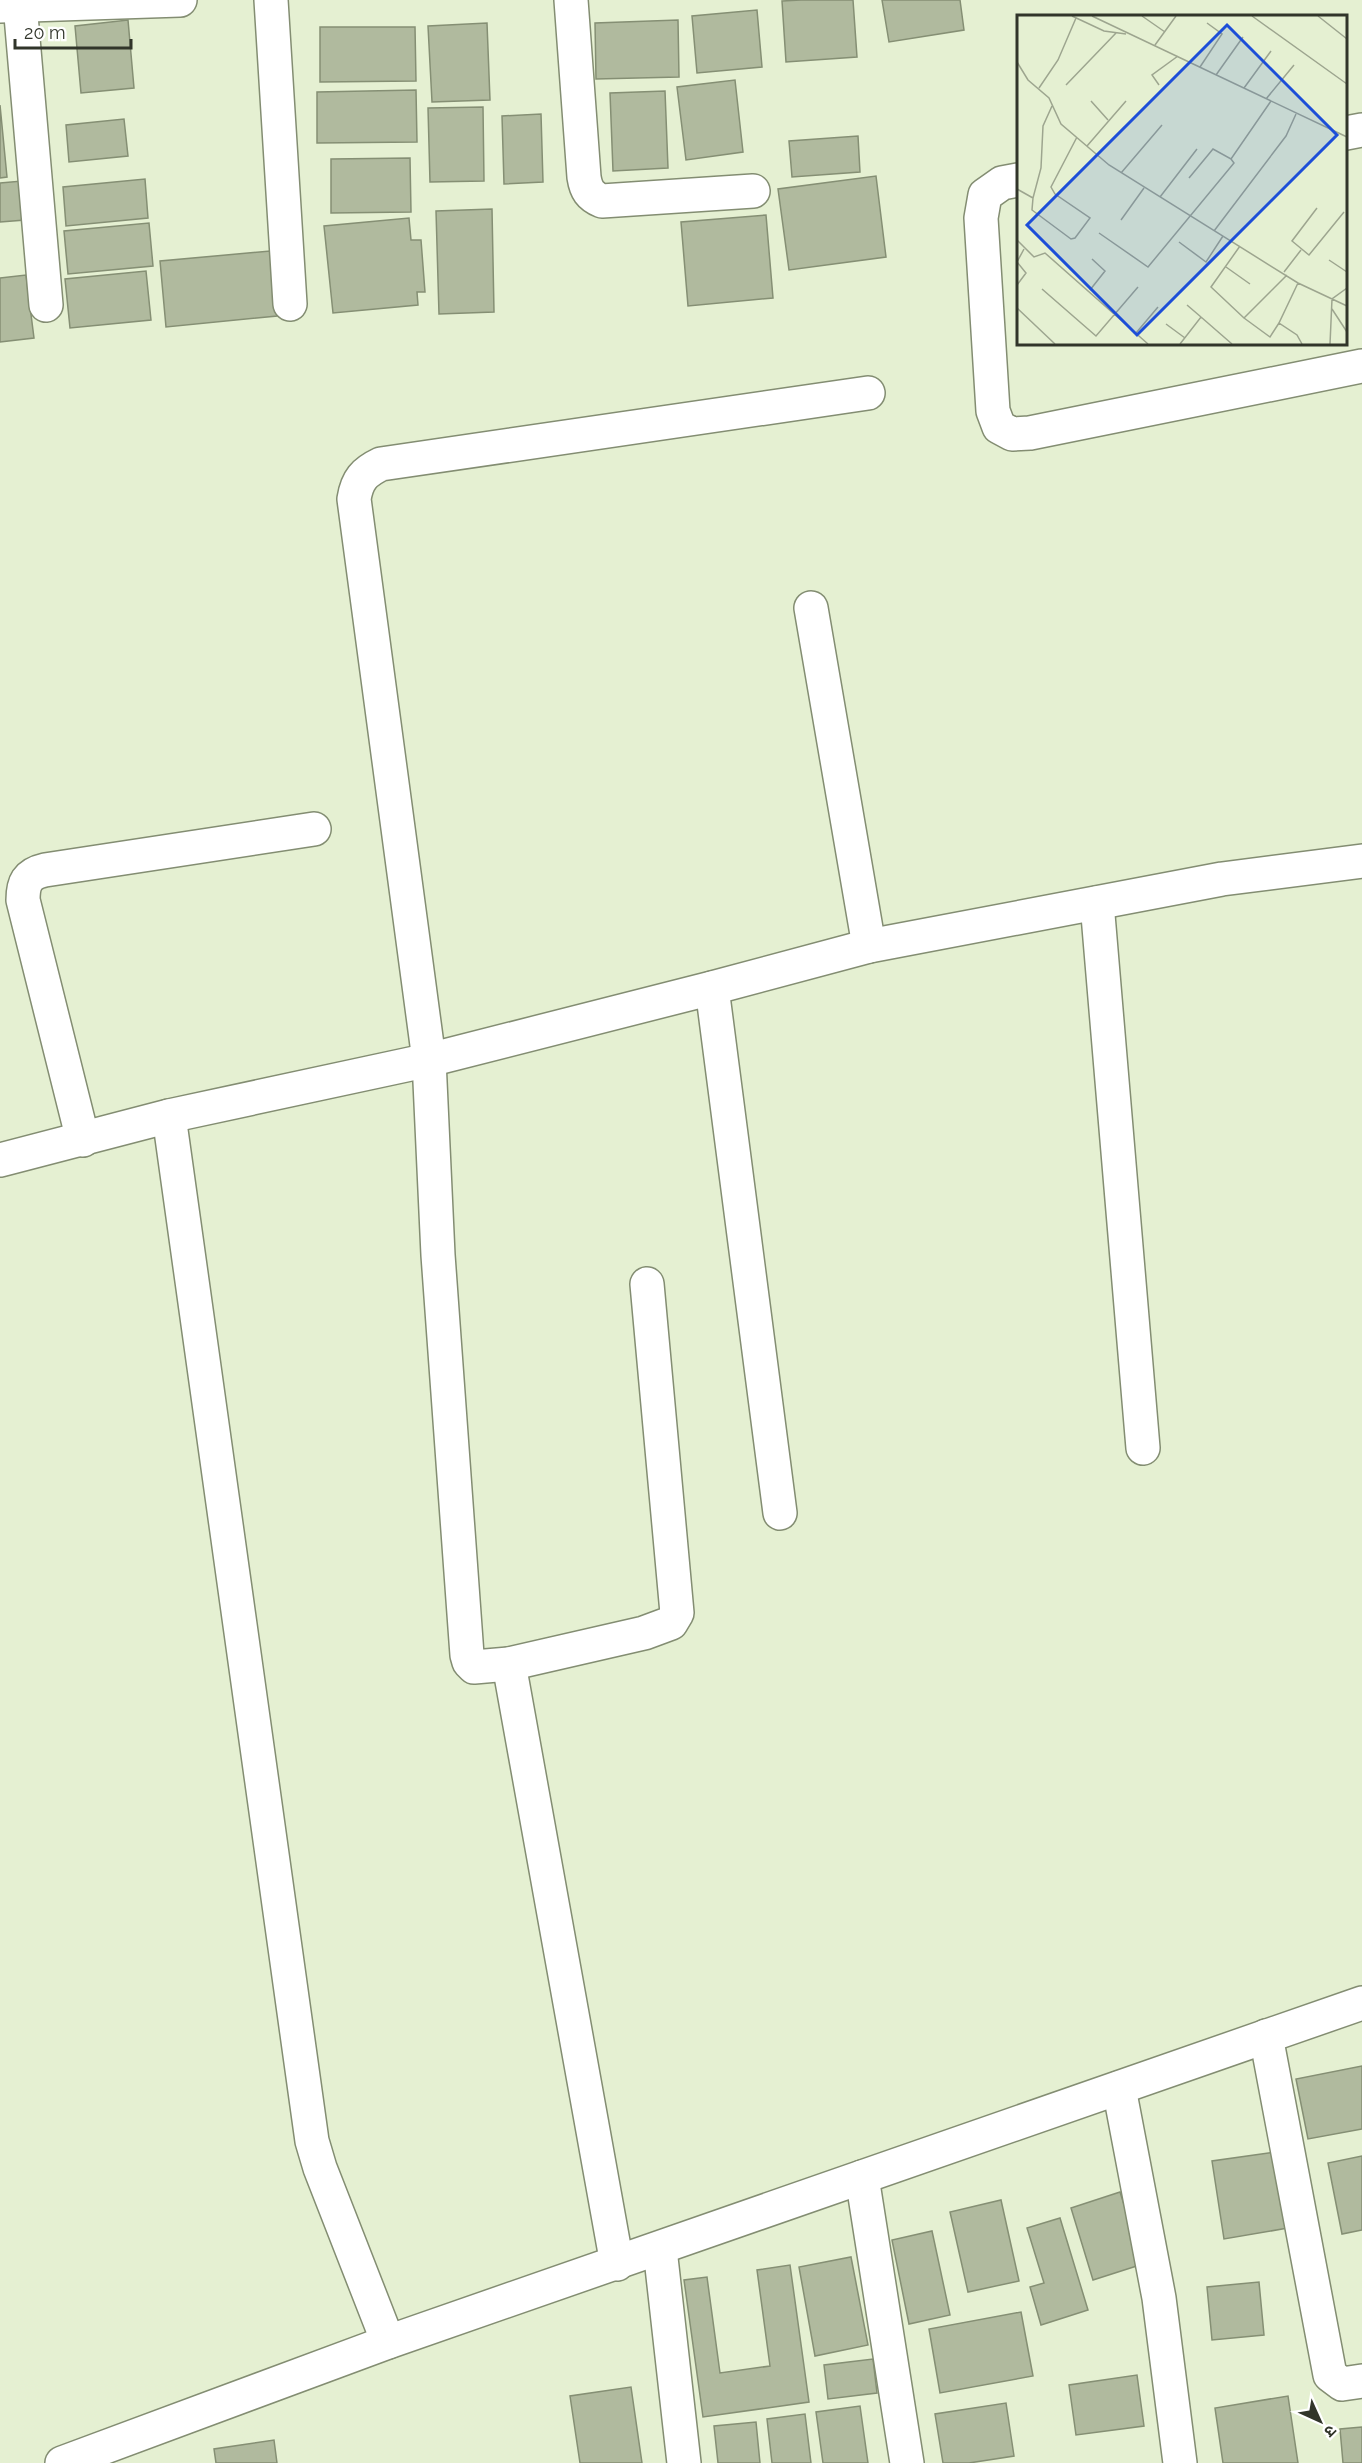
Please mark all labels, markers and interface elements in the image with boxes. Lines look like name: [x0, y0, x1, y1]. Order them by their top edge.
scale bar: [15, 12, 130, 50]
inset map: [1017, 15, 1347, 345]
text: 20 m: [24, 22, 66, 43]
north arrow: [1290, 2391, 1350, 2451]
text: उ: [1320, 2421, 1340, 2442]

